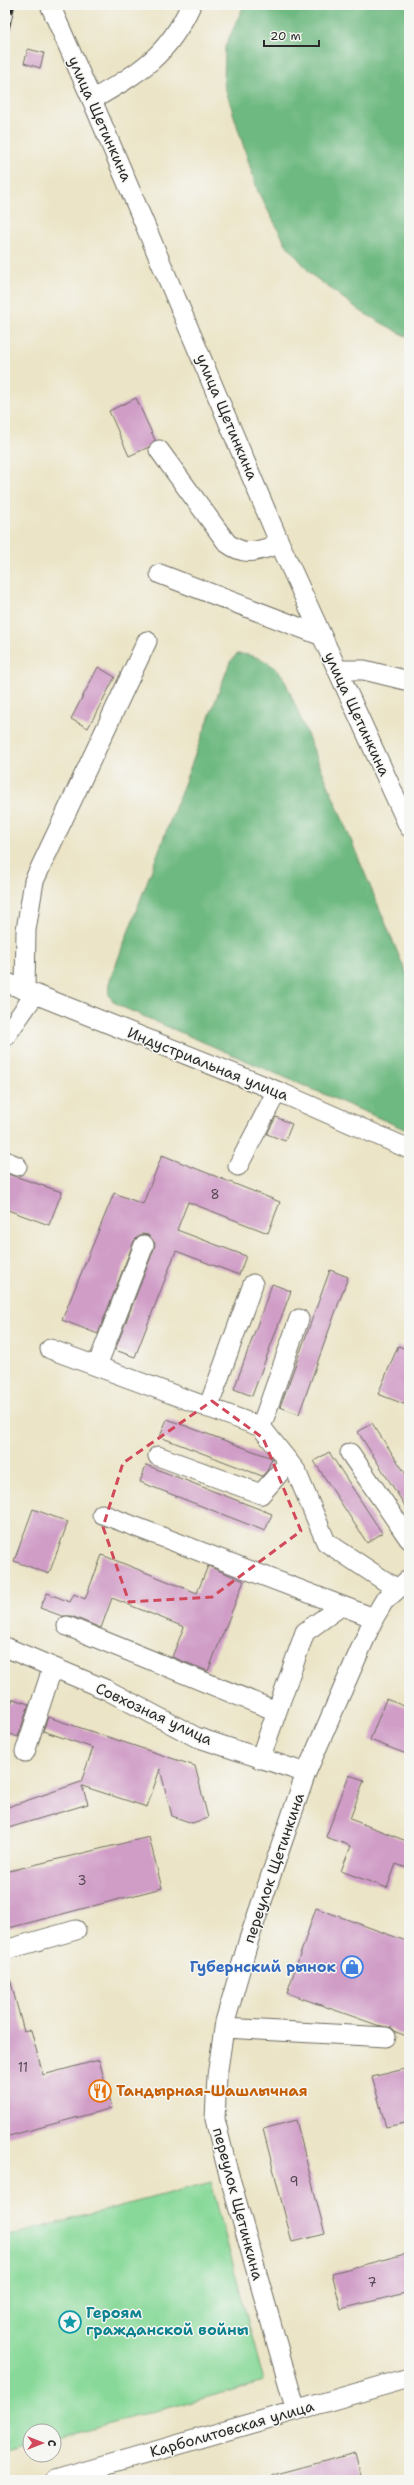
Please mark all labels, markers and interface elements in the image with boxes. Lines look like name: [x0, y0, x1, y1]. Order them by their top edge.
scale bar: [264, 22, 319, 48]
text: 20 m: [270, 28, 301, 44]
street label: улица Щетинкина: [63, 53, 137, 185]
street label: улица Щетинкина: [191, 351, 263, 484]
street label: улица Щетинкина: [319, 649, 395, 780]
street label: Индустриальная улица: [125, 1023, 292, 1106]
house number: 8: [210, 1186, 220, 1203]
street label: Совхозная улица: [92, 1678, 216, 1750]
street label: переулок Щетинкина: [239, 1790, 309, 1946]
house number: 3: [77, 1872, 87, 1889]
shop icon: Губернский рынок: [339, 1954, 365, 1980]
place label: Губернский рынок: [190, 1957, 337, 1977]
house number: 11: [18, 2059, 28, 2076]
restaurant icon: Тандырная-Шашлычная: [87, 2078, 113, 2104]
place label: Тандырная-Шашлычная: [116, 2081, 308, 2101]
street label: переулок Щетинкина: [208, 2125, 268, 2283]
house number: 9: [289, 2173, 299, 2190]
house number: 7: [367, 2274, 377, 2291]
place label: Героям гражданской войны: [86, 2303, 249, 2340]
place icon: Героям гражданской войны: [57, 2309, 83, 2335]
street label: Карболитовская улица: [148, 2396, 317, 2462]
north arrow: [22, 2423, 62, 2463]
text: С: [44, 2440, 59, 2447]

